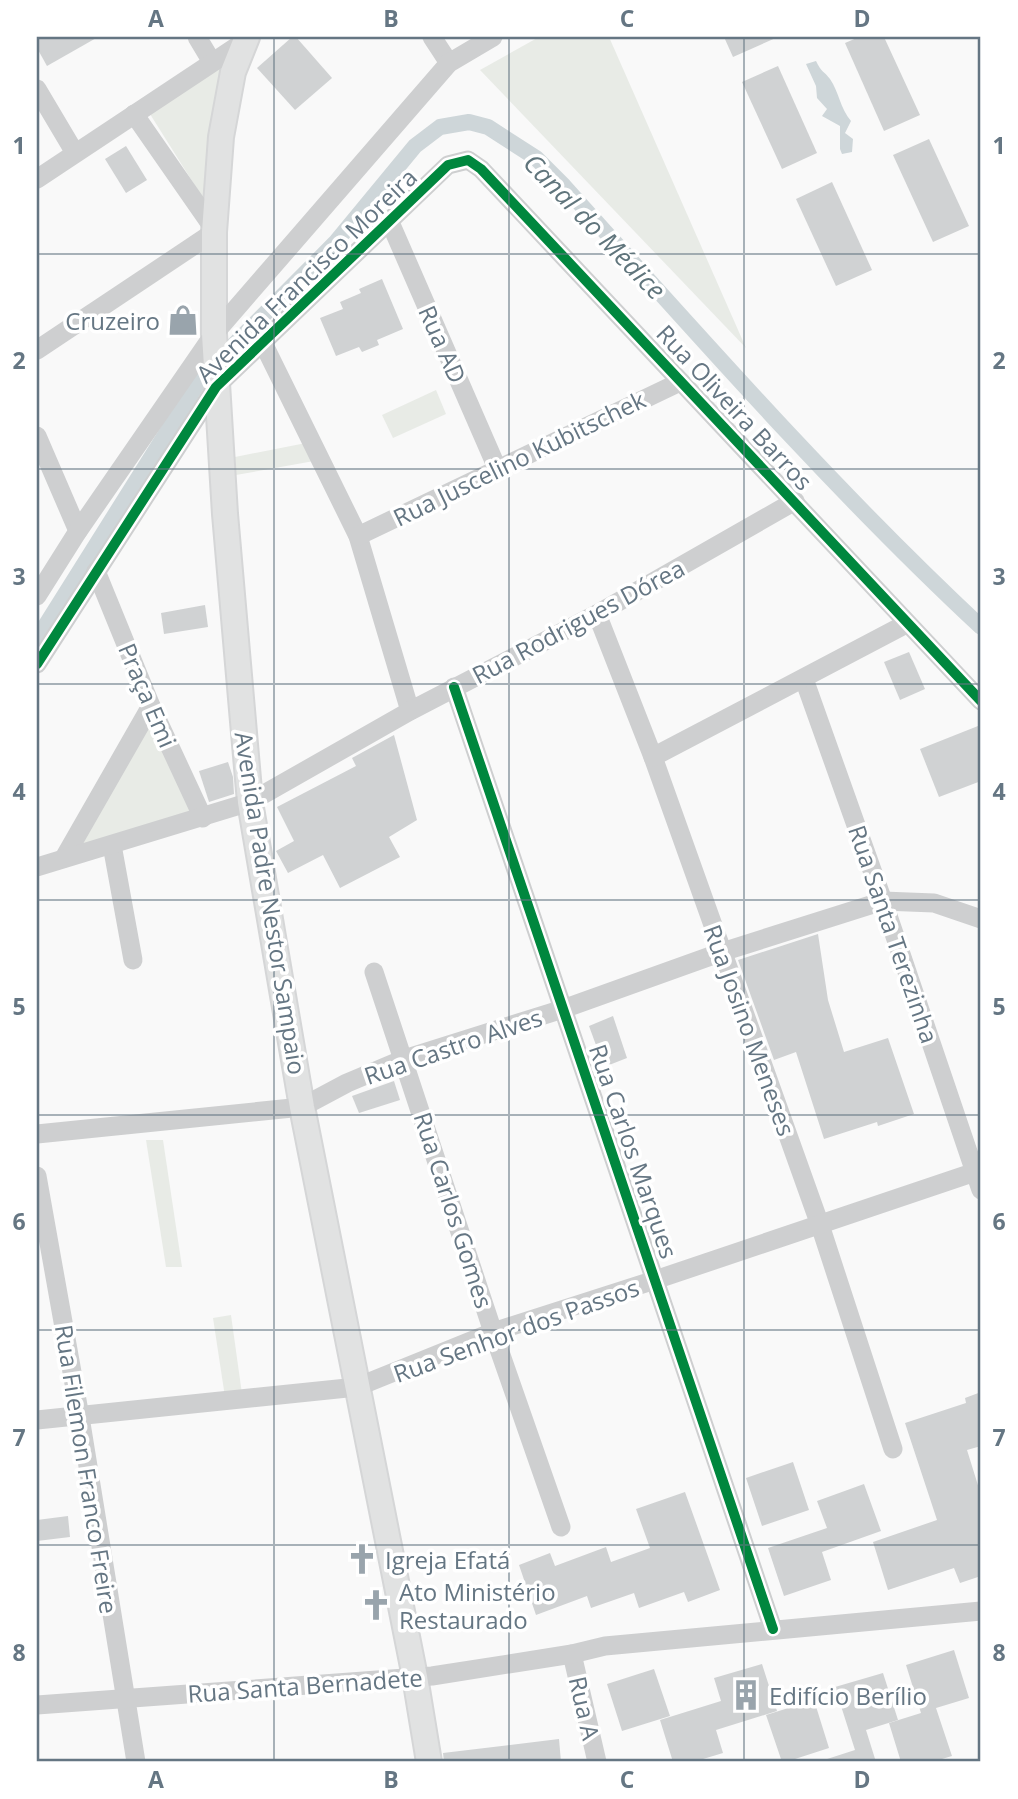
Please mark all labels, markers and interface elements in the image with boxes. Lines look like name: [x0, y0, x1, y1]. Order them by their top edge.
text: A: [148, 2, 164, 34]
text: B: [383, 2, 399, 34]
text: C: [620, 2, 634, 34]
text: D: [853, 2, 871, 34]
text: 1: [12, 129, 26, 161]
text: 1: [992, 129, 1006, 161]
water label: Canal do Médice: [516, 145, 674, 307]
street label: Avenida Francisco Moreira: [188, 160, 424, 390]
street label: Rua AD: [411, 300, 475, 388]
shop icon: Cruzeiro: [166, 303, 200, 337]
place label: Cruzeiro: [65, 304, 160, 337]
street label: Rua Oliveira Barros: [650, 317, 820, 497]
text: 2: [12, 344, 26, 376]
text: 2: [992, 344, 1006, 376]
street label: Rua Juscelino Kubitschek: [387, 382, 651, 533]
street label: Rua Rodrigues Dórea: [466, 551, 690, 691]
text: 3: [12, 560, 26, 592]
text: 3: [992, 560, 1006, 592]
street label: Praça Emi: [111, 638, 185, 752]
street label: Avenida Padre Nestor Sampaio: [228, 729, 314, 1077]
text: 4: [12, 775, 26, 807]
text: 4: [992, 775, 1006, 807]
street label: Rua Santa Terezinha: [841, 821, 947, 1047]
street label: Rua Josino Meneses: [696, 920, 804, 1140]
text: 5: [12, 990, 26, 1022]
text: 5: [992, 990, 1006, 1022]
street label: Rua Castro Alves: [360, 1000, 546, 1092]
street label: Rua Carlos Marques: [582, 1039, 686, 1263]
street label: Rua Carlos Gomes: [407, 1108, 501, 1312]
text: 6: [12, 1205, 26, 1237]
text: 6: [992, 1205, 1006, 1237]
street label: Rua Senhor dos Passos: [389, 1270, 643, 1390]
street label: Rua Filemon Franco Freire: [48, 1322, 126, 1616]
text: 7: [12, 1421, 26, 1453]
text: 7: [992, 1421, 1006, 1453]
church icon: Igreja Efatá: [345, 1542, 379, 1576]
place label: Igreja Efatá: [385, 1543, 510, 1576]
place label: Ato Ministério Restaurado: [399, 1575, 556, 1636]
church icon: Ato Ministério Restaurado: [359, 1588, 393, 1622]
text: 8: [12, 1636, 26, 1668]
text: 8: [992, 1636, 1006, 1668]
street label: Rua Santa Bernadete: [186, 1660, 424, 1710]
street label: Rua A: [562, 1673, 608, 1744]
building icon: Edifício Berílio: [729, 1678, 763, 1712]
place label: Edifício Berílio: [769, 1679, 927, 1712]
text: A: [148, 1763, 164, 1795]
text: B: [383, 1763, 399, 1795]
text: C: [620, 1763, 634, 1795]
text: D: [853, 1763, 871, 1795]

